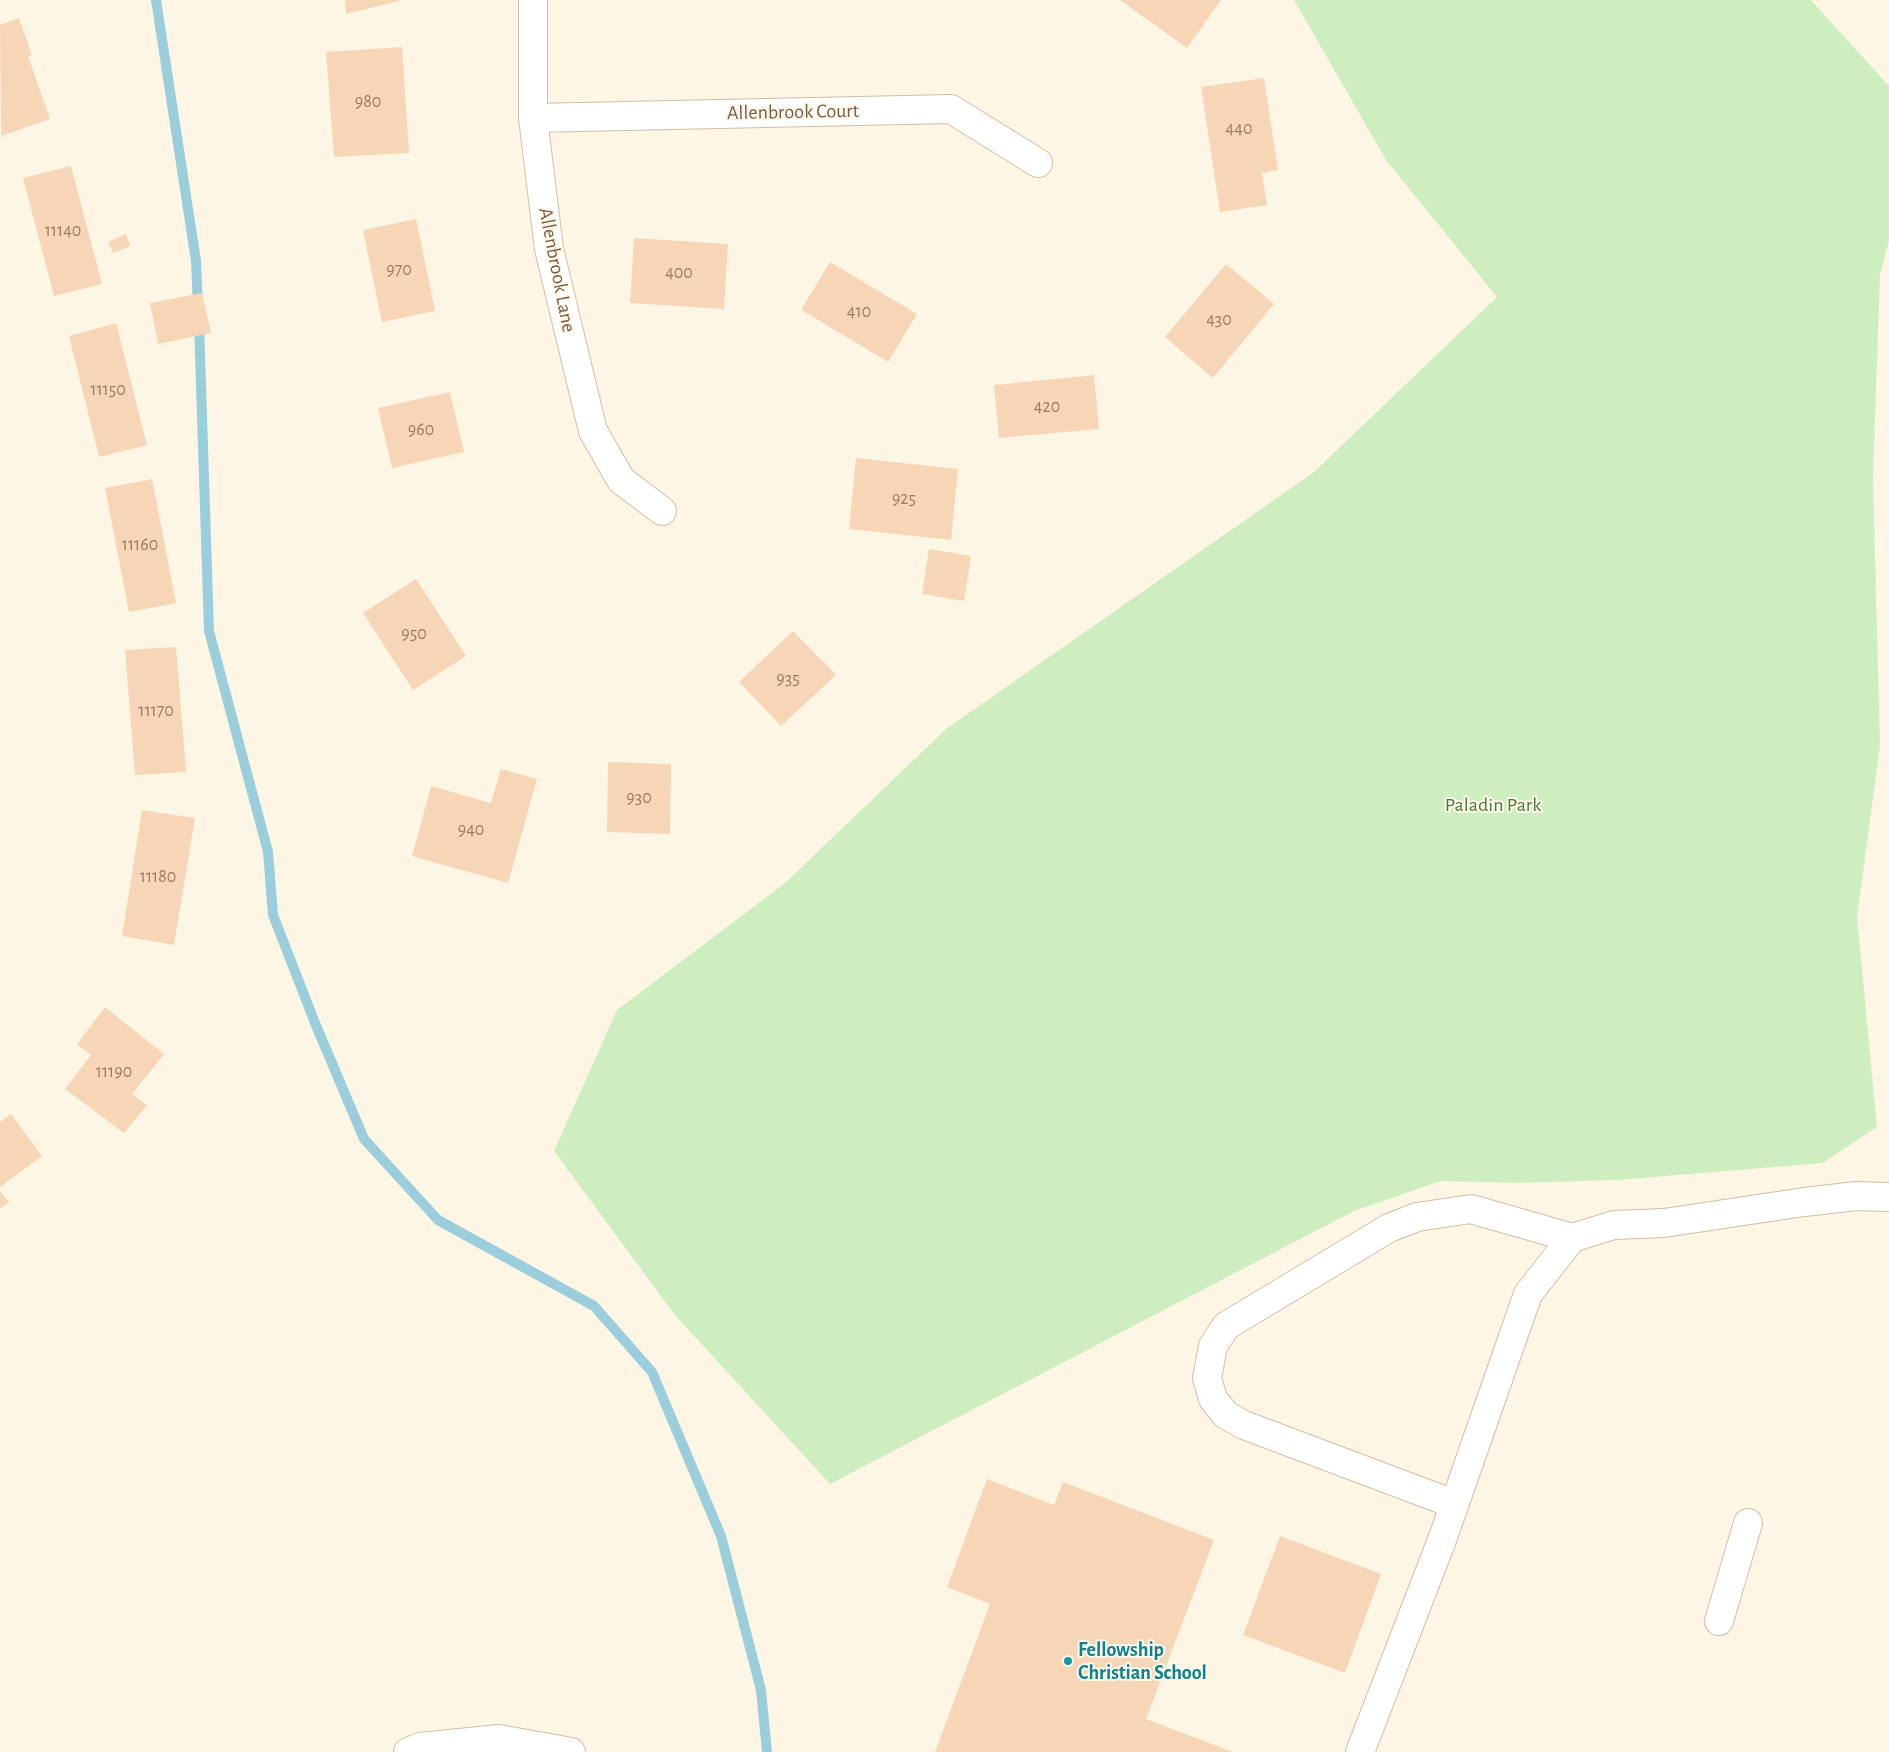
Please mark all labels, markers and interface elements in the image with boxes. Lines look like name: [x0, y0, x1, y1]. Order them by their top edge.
house number: 980: [355, 91, 381, 113]
street label: Allenbrook Court: [727, 99, 859, 125]
house number: 440: [1226, 118, 1252, 140]
street label: Allenbrook Lane: [533, 206, 581, 334]
house number: 11140: [45, 220, 81, 242]
house number: 970: [386, 259, 412, 281]
house number: 400: [665, 262, 693, 284]
house number: 410: [847, 301, 871, 323]
house number: 430: [1206, 309, 1232, 331]
house number: 11150: [90, 379, 126, 401]
house number: 420: [1034, 396, 1060, 418]
house number: 960: [408, 419, 434, 441]
house number: 925: [892, 488, 916, 510]
house number: 11160: [122, 534, 158, 556]
house number: 950: [401, 623, 427, 645]
house number: 935: [776, 668, 800, 690]
house number: 11170: [138, 700, 174, 722]
house number: 930: [626, 787, 652, 809]
park label: Paladin Park: [1445, 793, 1541, 817]
house number: 940: [458, 819, 484, 841]
house number: 11180: [140, 866, 176, 888]
house number: 11190: [96, 1061, 132, 1083]
place label: Fellowship Christian School: [1078, 1638, 1207, 1685]
marker: Fellowship Christian School: [1062, 1655, 1074, 1667]

